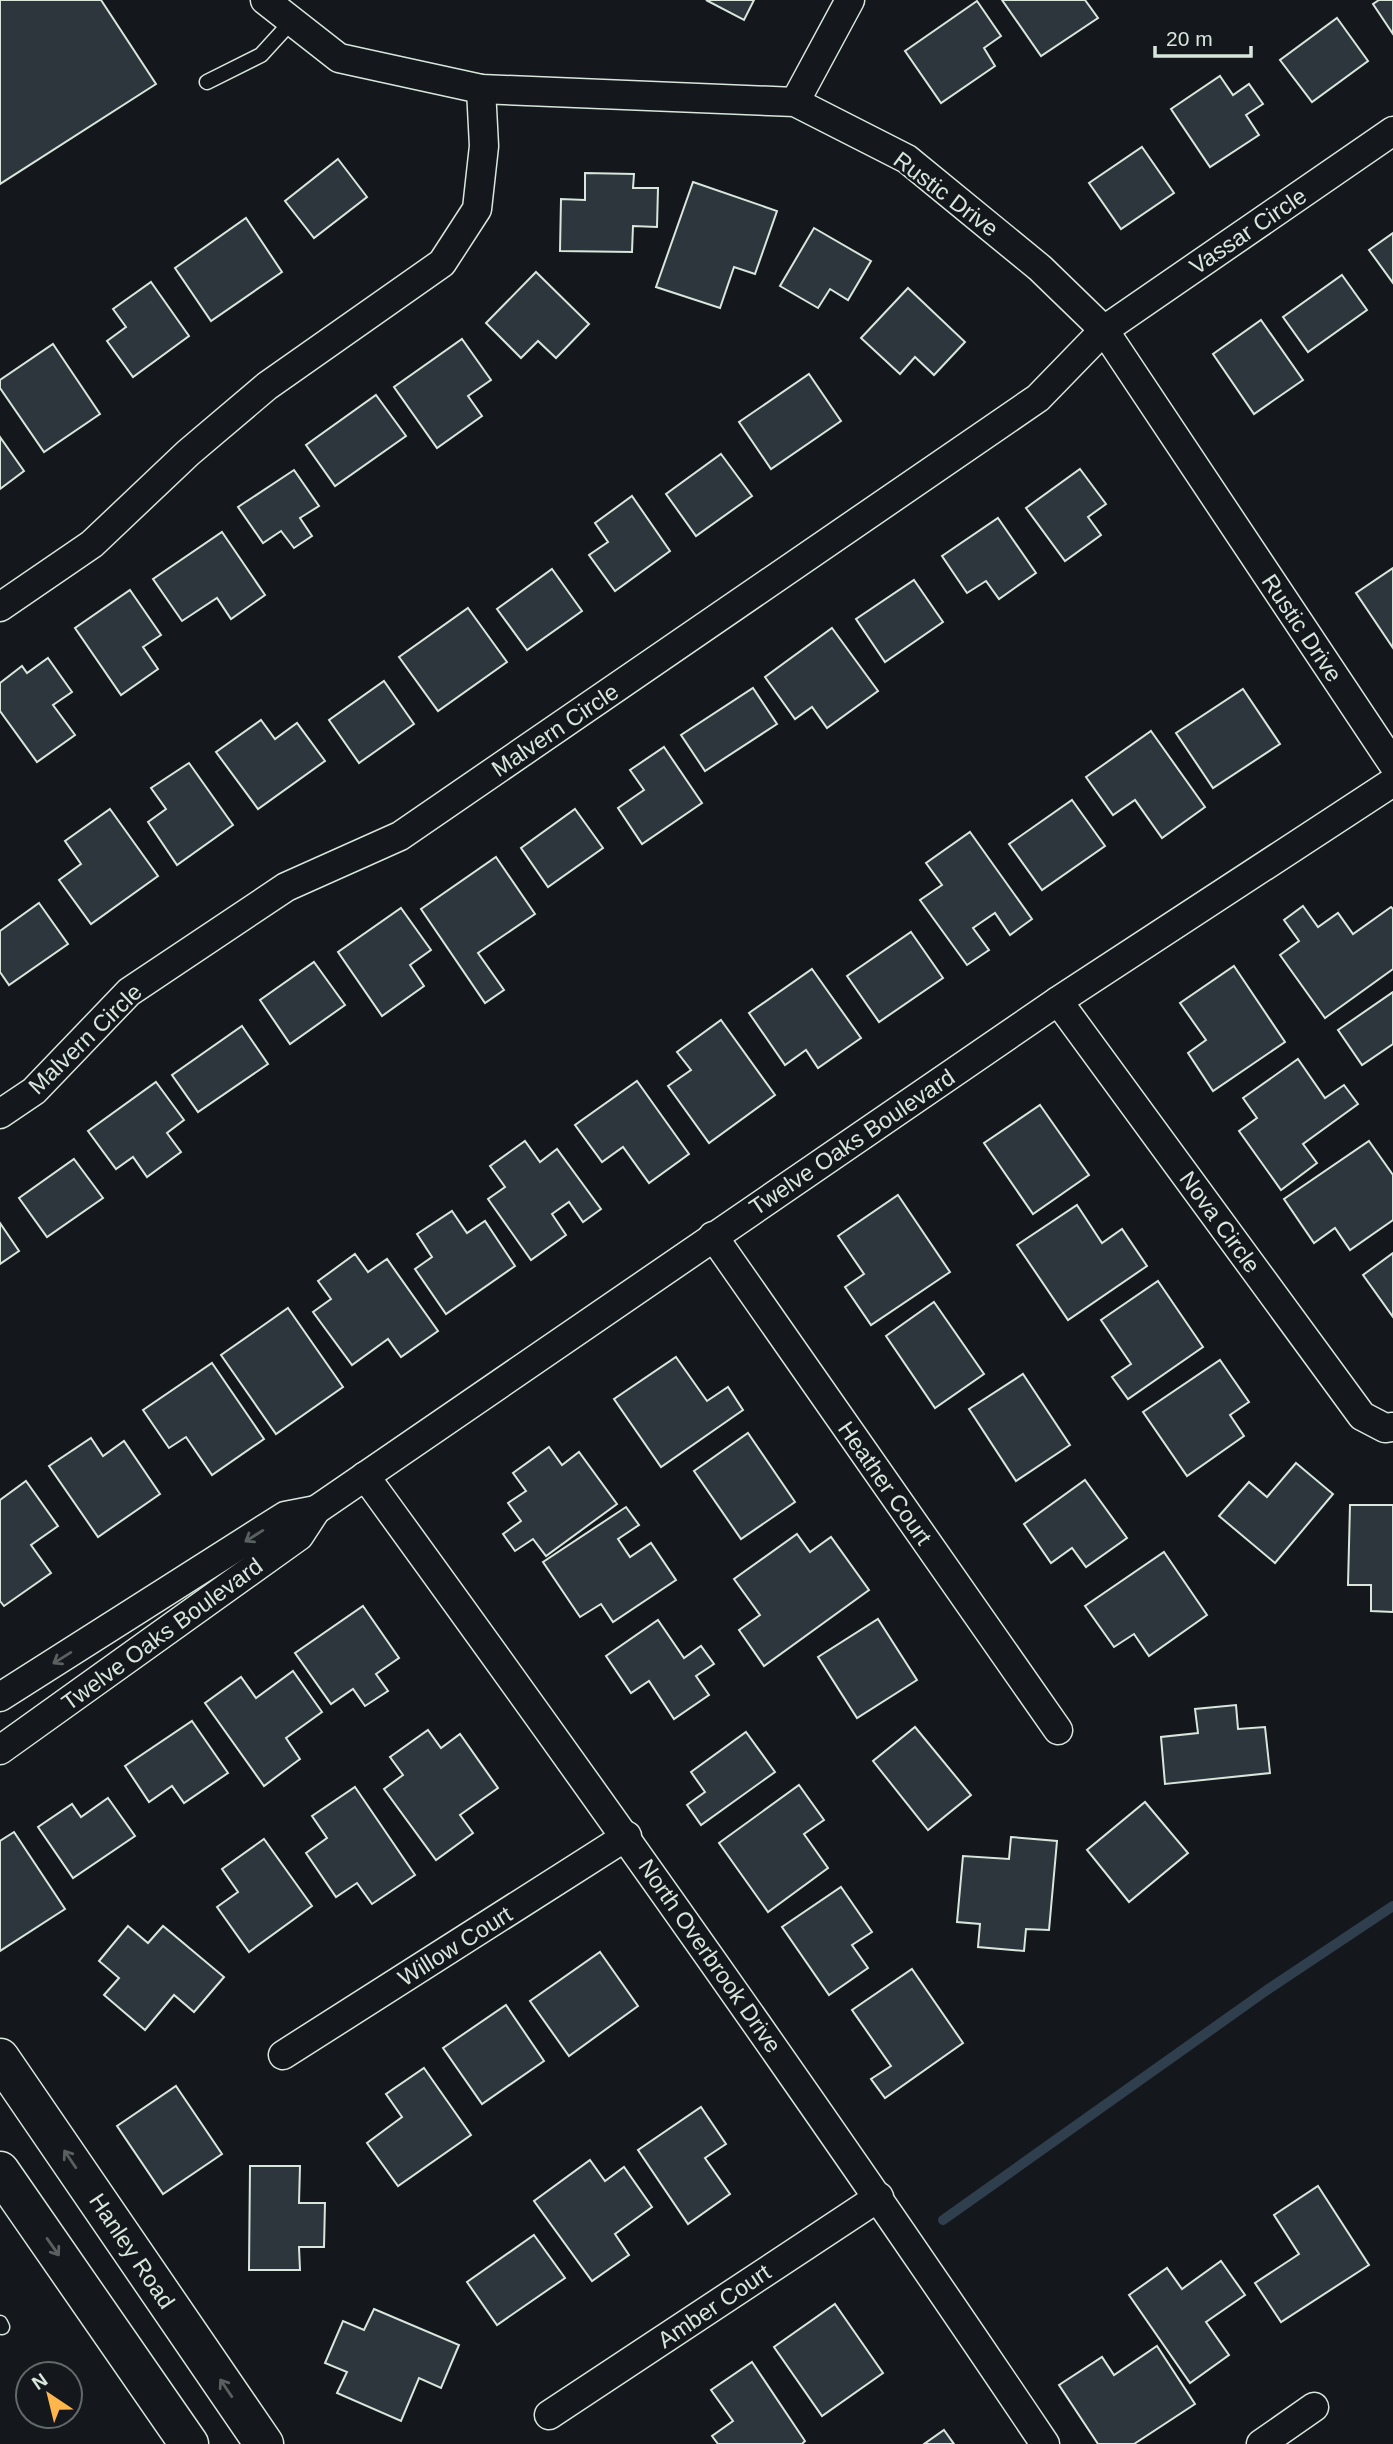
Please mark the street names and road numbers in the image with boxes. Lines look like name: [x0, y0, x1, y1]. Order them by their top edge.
street label: Rustic Drive: [889, 146, 1003, 242]
street label: Vassar Circle: [1185, 182, 1311, 280]
street label: Rustic Drive: [1257, 569, 1347, 687]
street label: Malvern Circle: [487, 678, 623, 782]
street label: Malvern Circle: [23, 979, 147, 1099]
street label: Twelve Oaks Boulevard: [745, 1064, 959, 1220]
street label: Nova Circle: [1175, 1166, 1265, 1278]
street label: Heather Court: [833, 1416, 937, 1550]
street label: Twelve Oaks Boulevard: [57, 1552, 267, 1716]
street label: North Overbrook Drive: [633, 1854, 787, 2058]
street label: Willow Court: [393, 1900, 517, 1991]
street label: Hanley Road: [84, 2189, 180, 2313]
street label: Amber Court: [653, 2258, 776, 2353]

